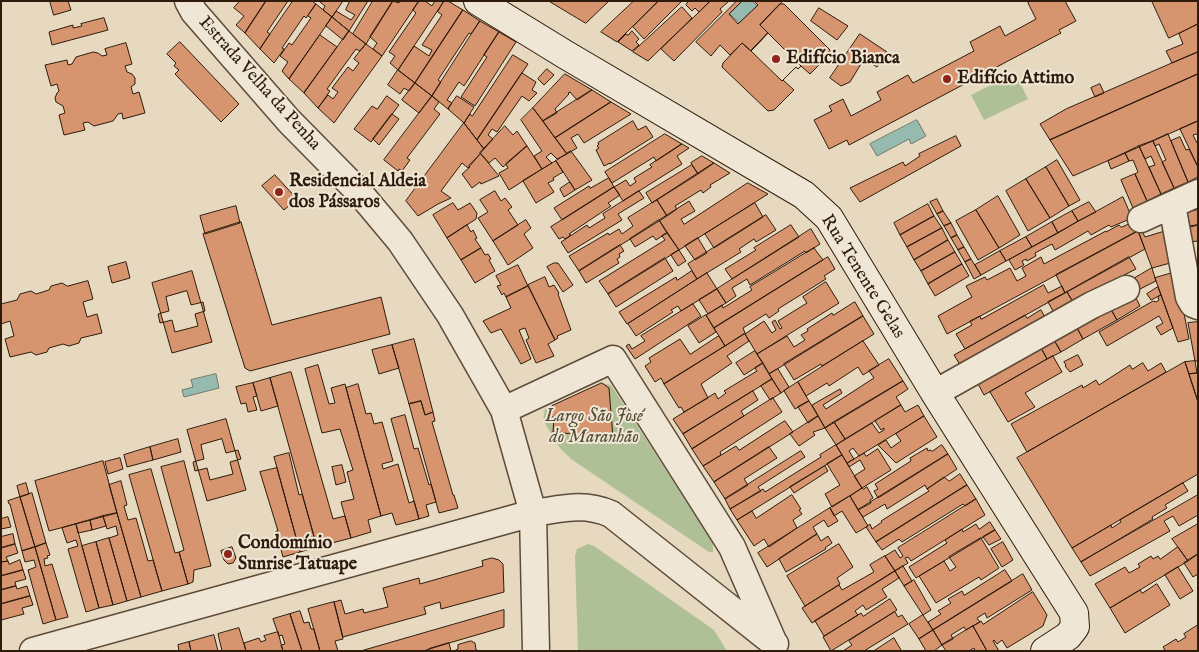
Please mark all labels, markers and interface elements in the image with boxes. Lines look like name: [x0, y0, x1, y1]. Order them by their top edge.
street label: Estrada Velha da Penha: [193, 13, 325, 155]
place label: Edifício Bianca: [786, 48, 900, 70]
marker: Edifício Bianca: [770, 53, 782, 65]
place label: Edifício Attimo: [957, 68, 1074, 90]
marker: Edifício Attimo: [941, 73, 953, 85]
place label: Residencial Aldeia dos Pássaros: [289, 171, 426, 213]
marker: Residencial Aldeia dos Pássaros: [273, 186, 285, 198]
street label: Rua Tenente Gelas: [815, 211, 909, 343]
park label: Largo São José do Maranhão: [545, 406, 643, 448]
place label: Condomínio Sunrise Tatuape: [238, 533, 357, 576]
marker: Condomínio Sunrise Tatuape: [222, 548, 234, 560]

